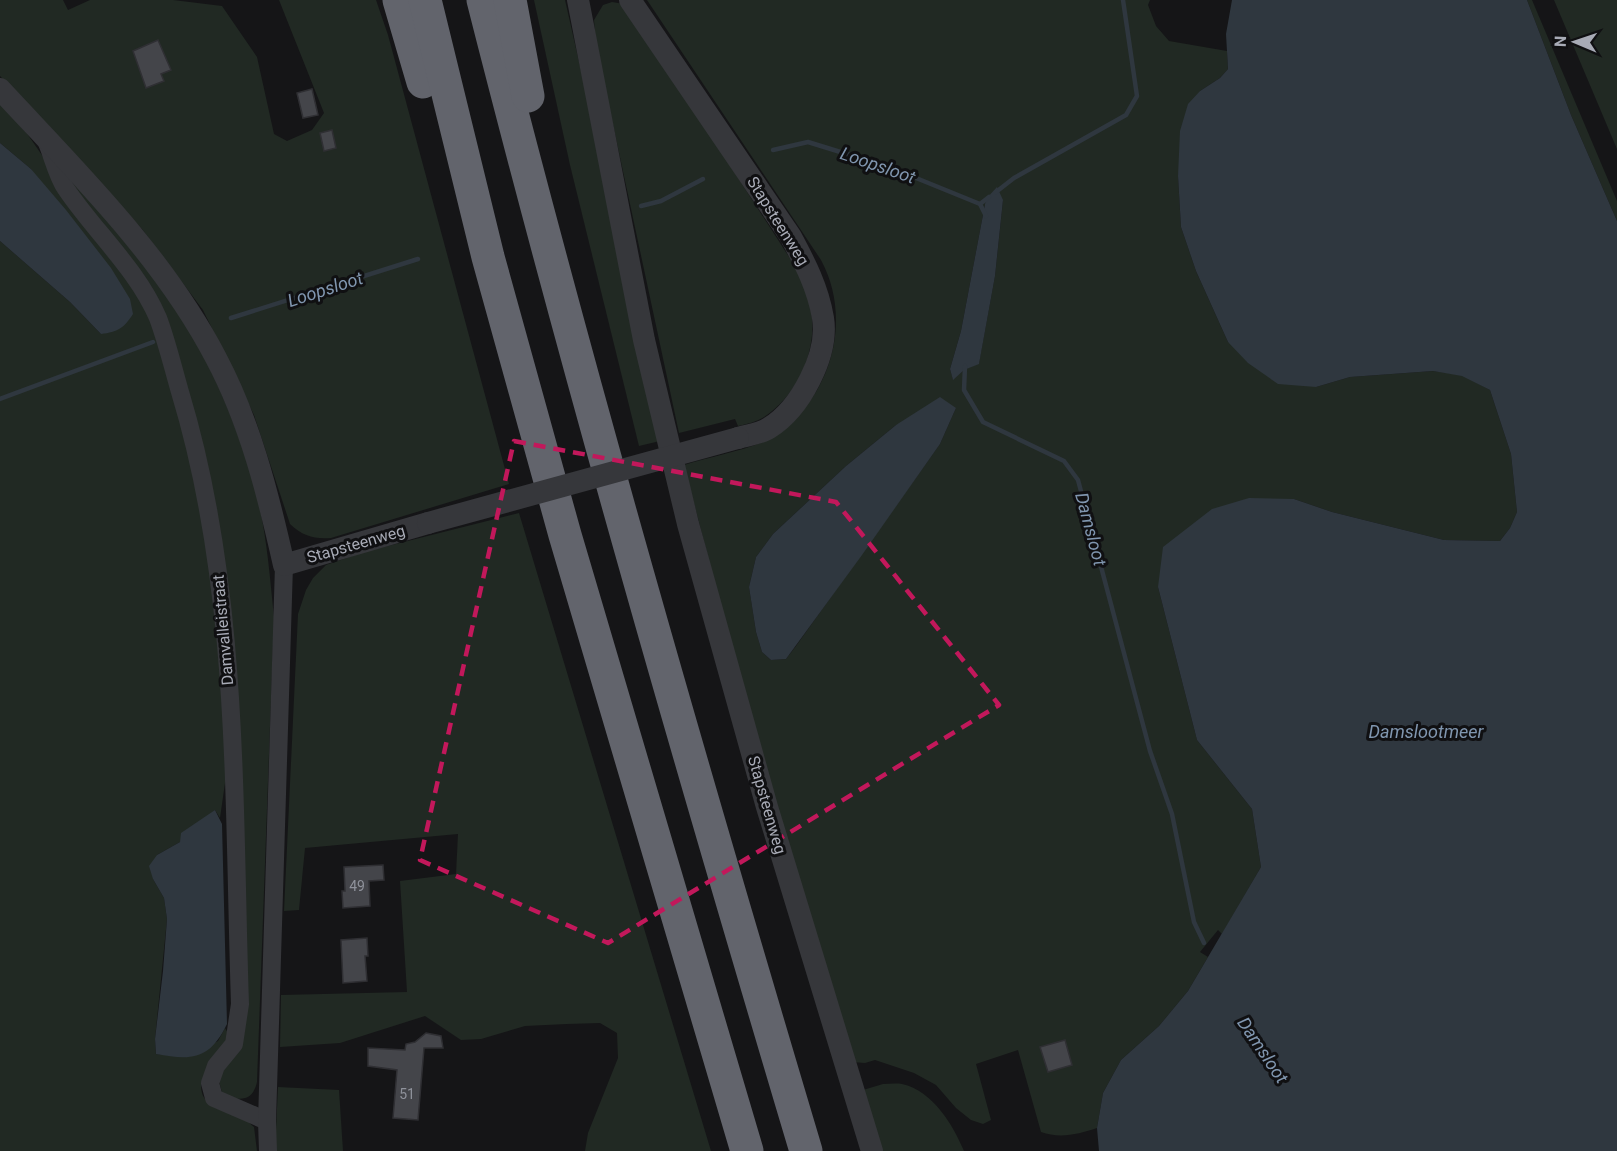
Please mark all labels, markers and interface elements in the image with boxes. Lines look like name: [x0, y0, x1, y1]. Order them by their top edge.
north arrow: [1545, 12, 1605, 72]
text: N: [1551, 36, 1570, 47]
water label: Loopsloot: [838, 142, 919, 188]
street label: Stapsteenweg: [743, 173, 813, 269]
water label: Loopsloot: [285, 267, 366, 311]
water label: Damsloot: [1071, 490, 1111, 568]
street label: Stapsteenweg: [305, 521, 407, 567]
street label: Damvalleistraat: [209, 574, 237, 686]
water label: Damslootmeer: [1369, 721, 1485, 742]
street label: Stapsteenweg: [744, 754, 790, 856]
house number: 49: [349, 878, 365, 894]
water label: Damsloot: [1233, 1013, 1293, 1087]
house number: 51: [399, 1086, 415, 1102]

